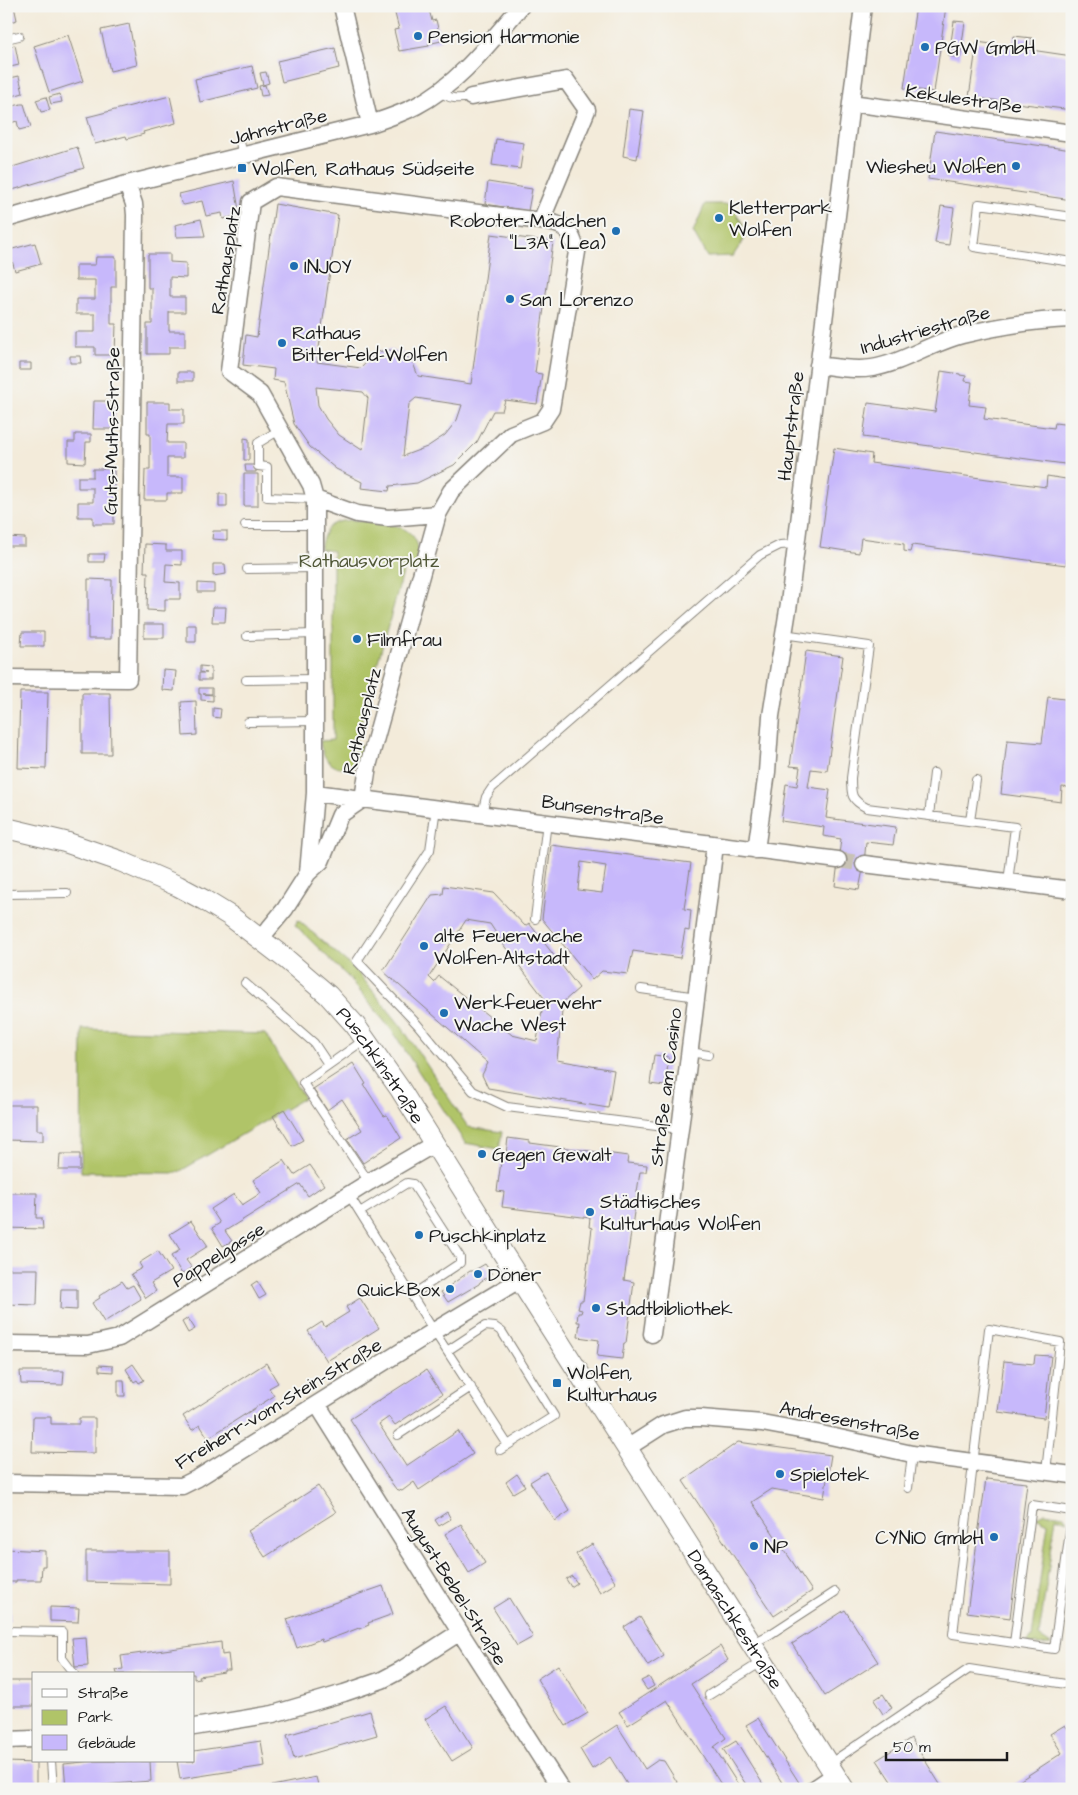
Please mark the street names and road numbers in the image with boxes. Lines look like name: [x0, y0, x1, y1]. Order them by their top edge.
street label: Kekulestraße: [904, 78, 1024, 121]
street label: Jahnstraße: [227, 102, 330, 153]
street label: Rathausplatz: [205, 203, 248, 316]
street label: Industriestraße: [857, 299, 993, 362]
street label: Guts-Muths-Straße: [98, 347, 127, 515]
street label: Hauptstraße: [771, 370, 812, 483]
street label: Rathausplatz: [336, 664, 389, 778]
street label: Bunsenstraße: [540, 789, 666, 832]
street label: Puschkinstraße: [330, 1001, 431, 1130]
street label: Straße am Casino: [643, 1006, 690, 1168]
street label: Pappelgasse: [167, 1216, 271, 1295]
street label: Freiherr-vom-Stein-Straße: [170, 1332, 387, 1477]
street label: Andresenstraße: [777, 1395, 922, 1448]
street label: August-Bebel-Straße: [393, 1503, 513, 1672]
street label: Damaschkestraße: [680, 1545, 789, 1695]

